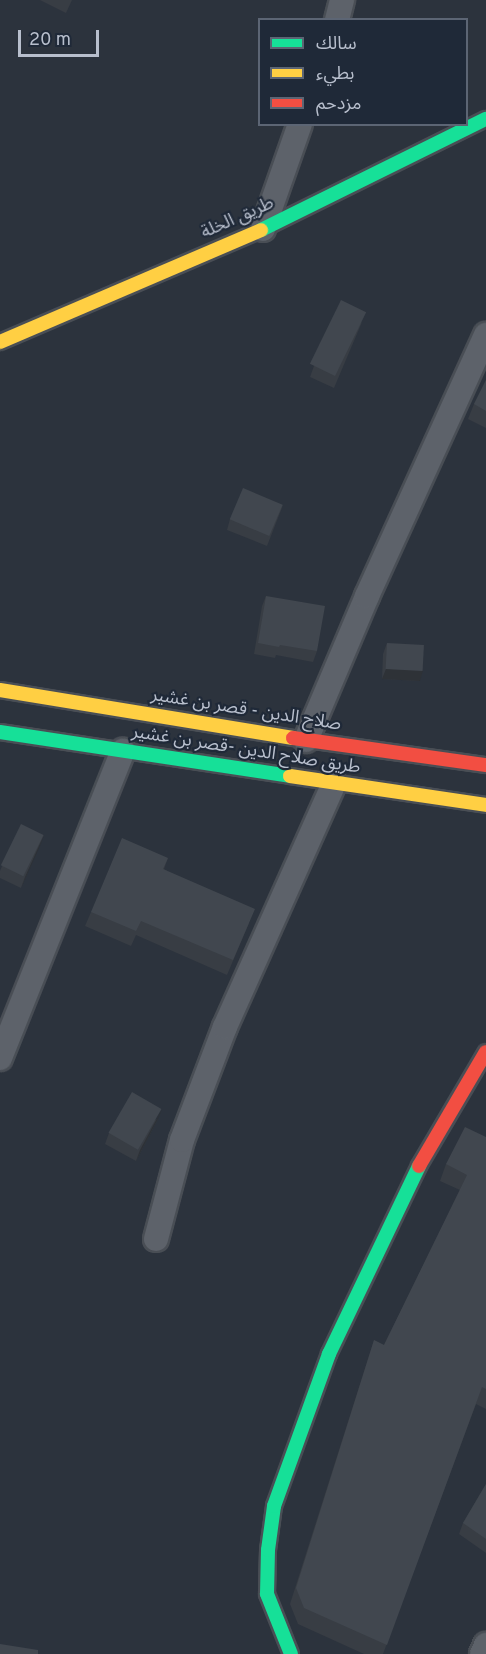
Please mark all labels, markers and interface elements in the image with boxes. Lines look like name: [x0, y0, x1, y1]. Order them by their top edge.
scale bar: [21, 18, 102, 56]
legend: [258, 18, 468, 126]
text: 20 m: [29, 29, 71, 52]
text: سالك: [316, 33, 357, 56]
text: بطيء: [316, 63, 354, 86]
text: مزدحم: [316, 93, 361, 116]
street label: طريق الخلة: [198, 193, 278, 245]
street label: صلاح الدين - قصر بن غشير: [149, 685, 343, 737]
street label: طريق صلاح الدين -قصر بن غشير: [130, 722, 362, 780]

